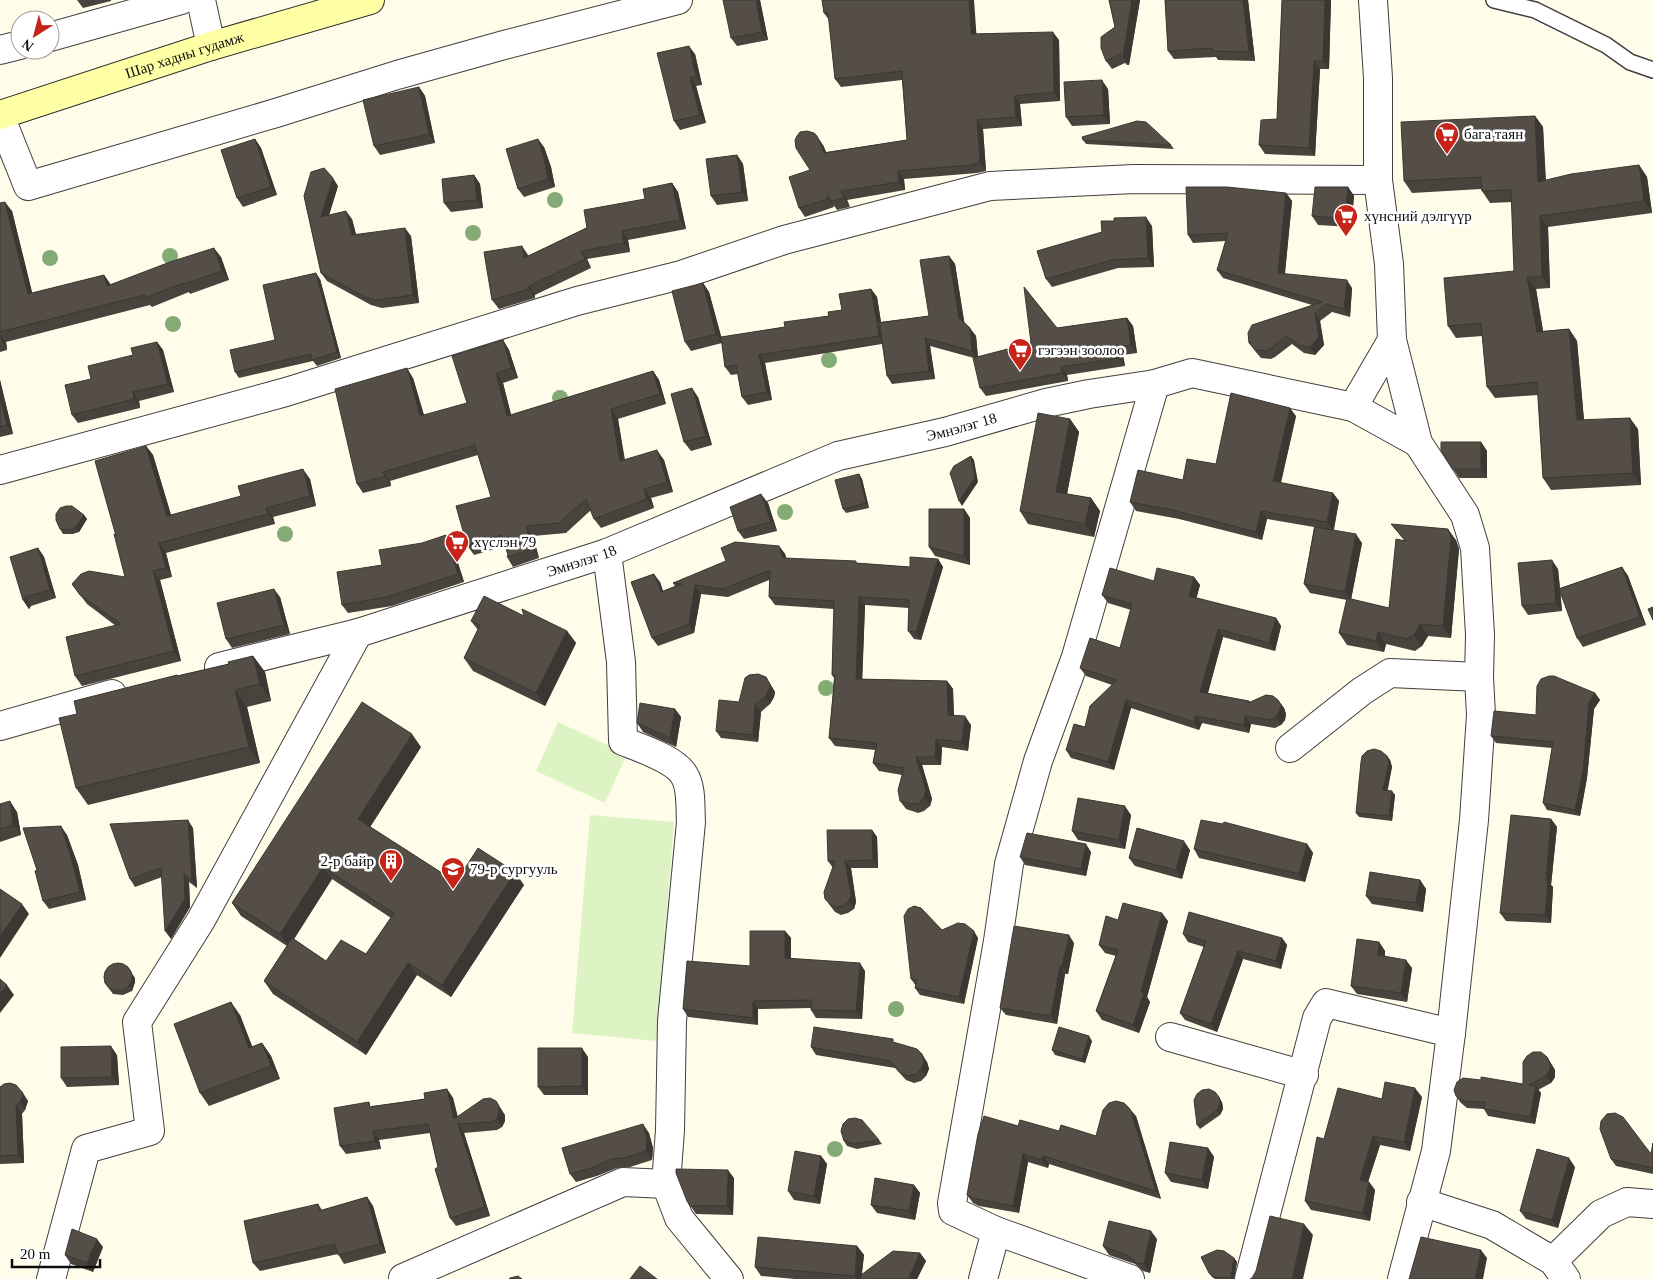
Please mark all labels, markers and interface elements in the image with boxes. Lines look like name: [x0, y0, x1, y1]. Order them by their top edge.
north arrow: [10, 10, 60, 60]
street label: Шар хадны гудамж: [123, 29, 246, 81]
text: N: [19, 36, 36, 54]
supermarket icon: бага таян: [1434, 121, 1460, 155]
place label: бага таян: [1464, 126, 1523, 142]
supermarket icon: хүнсний дэлгүүр: [1333, 203, 1359, 237]
place label: хүнсний дэлгүүр: [1364, 208, 1472, 224]
supermarket icon: гэгээн зоолоо: [1007, 337, 1033, 371]
place label: гэгээн зоолоо: [1038, 342, 1125, 358]
street label: Эмнэлэг 18: [925, 410, 999, 444]
supermarket icon: хүслэн 79: [444, 529, 470, 563]
place label: хүслэн 79: [474, 534, 536, 550]
street label: Эмнэлэг 18: [545, 542, 619, 580]
building icon: 2-р байр: [378, 848, 404, 882]
place label: 2-р байр: [320, 853, 374, 869]
school or university icon: 79-р сургууль: [440, 856, 466, 890]
place label: 79-р сургууль: [470, 861, 558, 877]
scale bar: [12, 1236, 100, 1268]
text: 20 m: [20, 1246, 51, 1262]

